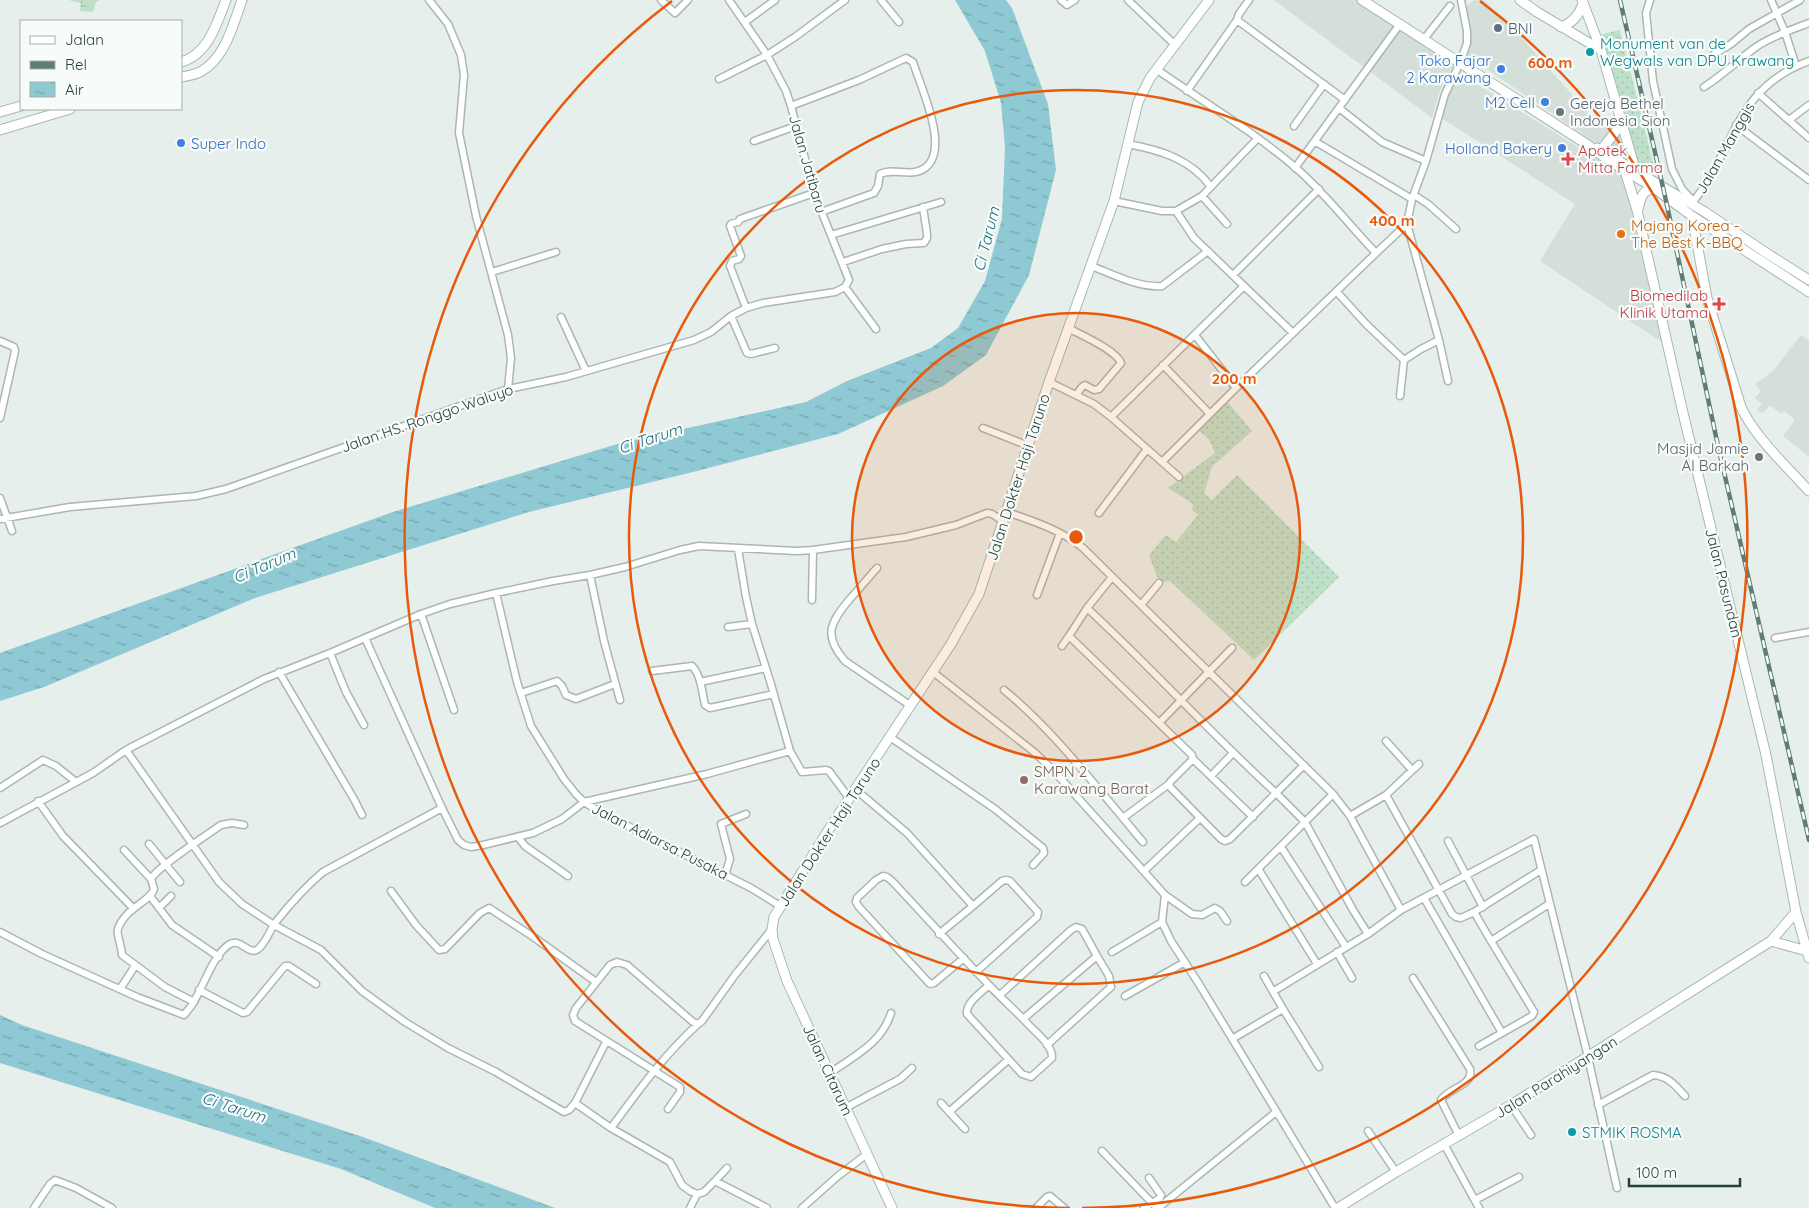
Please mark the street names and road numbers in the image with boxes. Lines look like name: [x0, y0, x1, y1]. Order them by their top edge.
street label: Jalan Manggis: [1691, 99, 1759, 197]
street label: Jalan Jatibaru: [785, 113, 831, 215]
street label: Jalan HS. Ronggo Waluyo: [338, 380, 516, 456]
street label: Jalan Dokter Haji Taruno: [982, 391, 1054, 563]
street label: Jalan Pasundan: [1701, 526, 1747, 640]
street label: Jalan Dokter Haji Taruno: [774, 754, 884, 910]
street label: Jalan Adiarsa Pusaka: [588, 798, 732, 884]
street label: Jalan Citarum: [799, 1022, 857, 1118]
street label: Jalan Parahiyangan: [1491, 1032, 1621, 1122]

